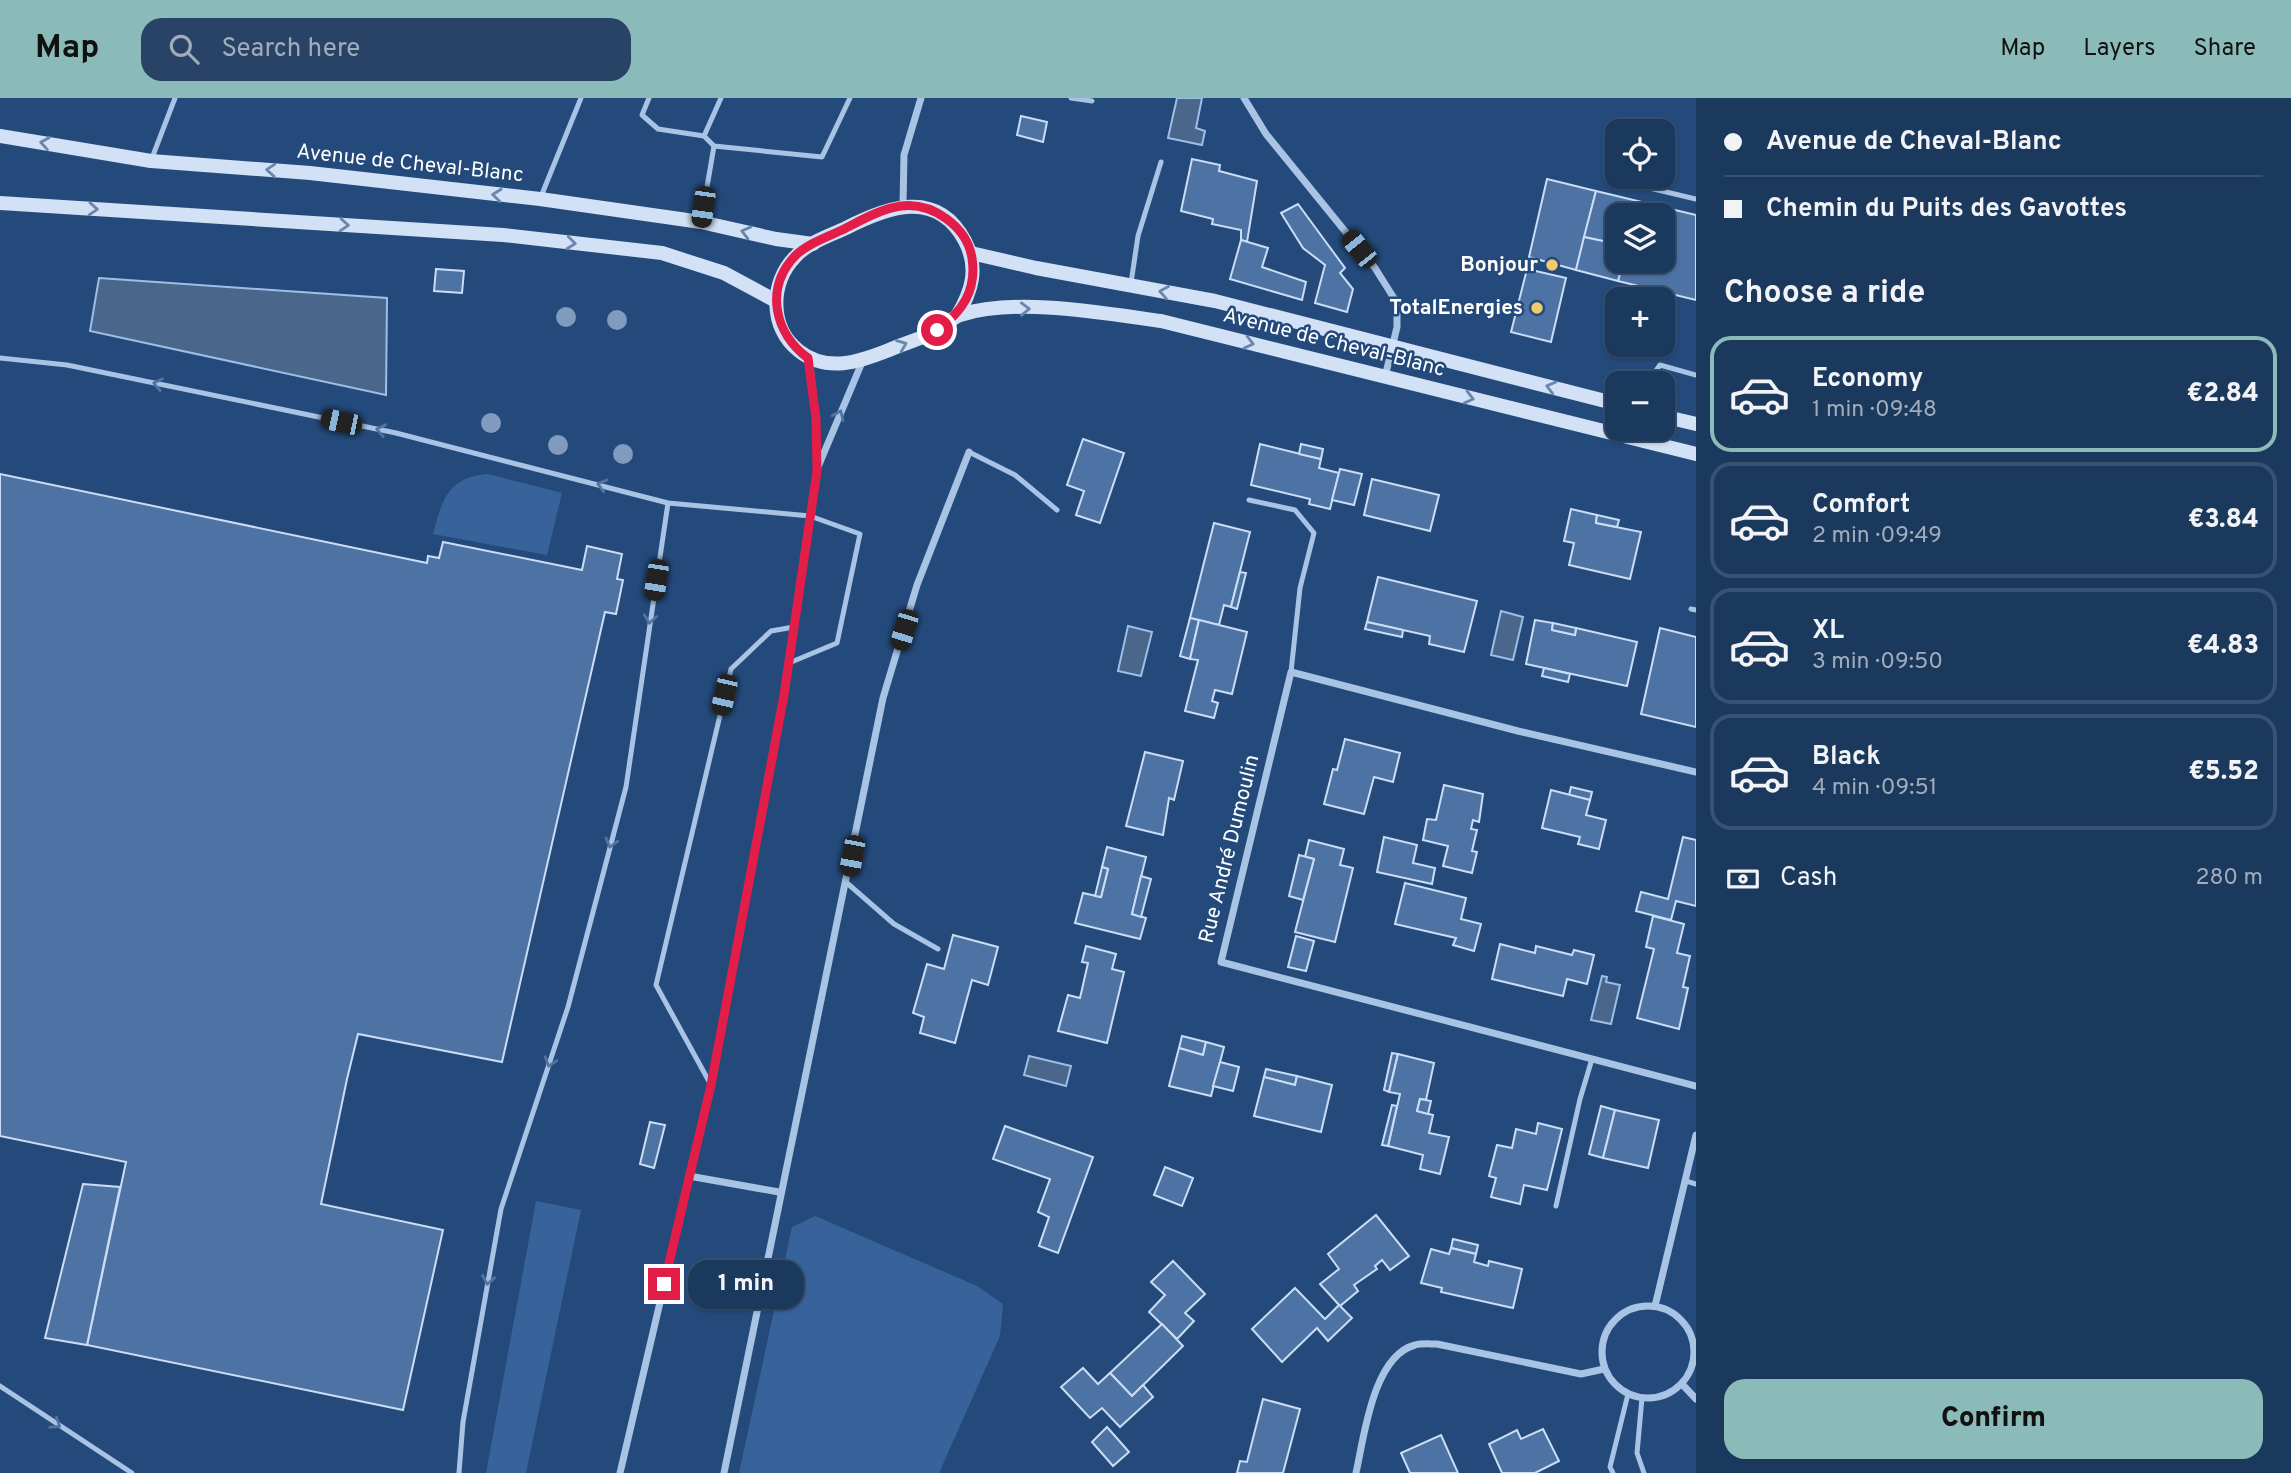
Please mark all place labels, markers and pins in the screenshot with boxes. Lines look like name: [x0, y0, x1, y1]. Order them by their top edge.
place label: Bonjour: [1460, 252, 1538, 279]
marker: Bonjour: [1544, 257, 1560, 273]
place label: TotalEnergies: [1389, 295, 1523, 322]
marker: TotalEnergies: [1529, 300, 1545, 316]

